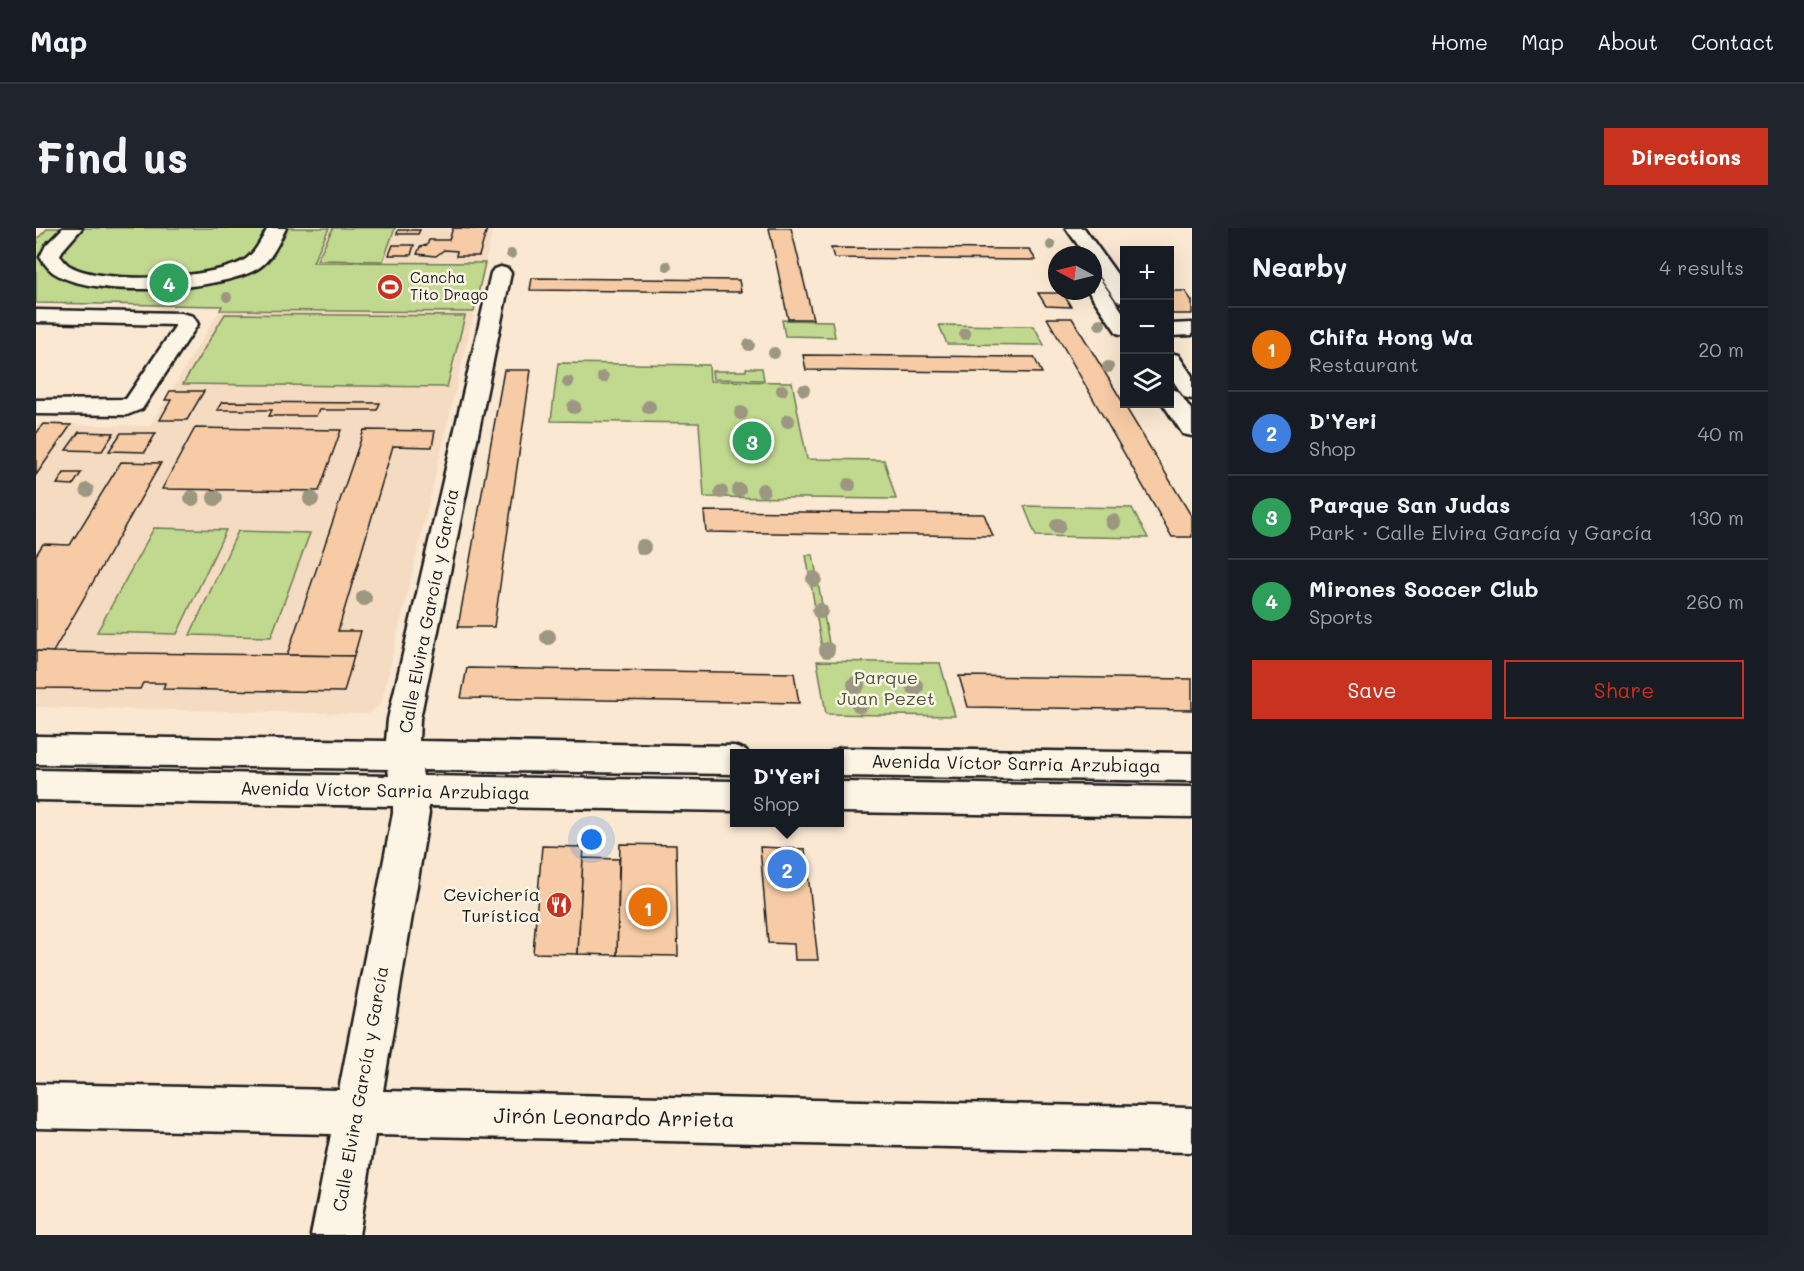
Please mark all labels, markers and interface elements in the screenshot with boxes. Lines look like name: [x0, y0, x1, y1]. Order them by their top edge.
text: Map: [30, 23, 87, 59]
text: Home: [1431, 28, 1488, 55]
text: Map: [1521, 28, 1564, 55]
text: About: [1597, 28, 1658, 55]
text: Contact: [1691, 28, 1774, 55]
button: Directions: [1604, 128, 1768, 185]
text: Find us: [36, 129, 188, 184]
north arrow: [1048, 246, 1102, 300]
map controls: [1120, 246, 1174, 408]
button: +: [1120, 246, 1174, 300]
text: Nearby: [1252, 250, 1347, 284]
text: 4 results: [1659, 254, 1744, 280]
pin: 4: [150, 260, 188, 306]
place label: Cancha Tito Drago: [410, 267, 488, 304]
sports icon: Cancha Tito Drago: [375, 272, 405, 302]
button: −: [1120, 300, 1174, 354]
text: Chifa Hong Wa: [1309, 322, 1473, 351]
text: 1: [1267, 336, 1276, 362]
text: 20 m: [1698, 336, 1744, 362]
text: Restaurant: [1309, 351, 1419, 377]
button: layers: [1120, 354, 1174, 408]
text: D'Yeri: [1309, 406, 1377, 435]
pin: 3: [732, 418, 772, 464]
text: 2: [1266, 420, 1277, 446]
text: 40 m: [1698, 420, 1744, 446]
text: Shop: [1309, 435, 1356, 461]
street label: Calle Elvira García y García: [392, 486, 464, 735]
text: Parque San Judas: [1309, 490, 1510, 519]
text: 3: [1266, 504, 1278, 530]
text: 130 m: [1689, 504, 1744, 530]
text: Park · Calle Elvira García y García: [1309, 519, 1652, 545]
text: Mirones Soccer Club: [1309, 574, 1539, 603]
text: 4: [1265, 588, 1278, 614]
text: 260 m: [1686, 588, 1744, 614]
text: Sports: [1309, 603, 1373, 629]
button: Save: [1252, 660, 1492, 719]
button: Share: [1504, 660, 1744, 719]
park label: Parque Juan Pezet: [837, 665, 935, 710]
street label: Avenida Víctor Sarria Arzubiaga: [871, 748, 1161, 778]
popup: [730, 749, 844, 827]
text: D'Yeri: [753, 761, 821, 790]
street label: Avenida Víctor Sarria Arzubiaga: [240, 775, 530, 805]
text: Shop: [753, 790, 800, 816]
your location: [577, 825, 606, 854]
pin: 2: [768, 846, 807, 892]
place label: Cevichería Turística: [443, 882, 540, 927]
pin: 1: [628, 884, 668, 930]
restaurant icon: Cevichería Turística: [544, 890, 574, 920]
street label: Calle Elvira García y García: [327, 964, 393, 1213]
street label: Jirón Leonardo Arrieta: [493, 1101, 735, 1132]

